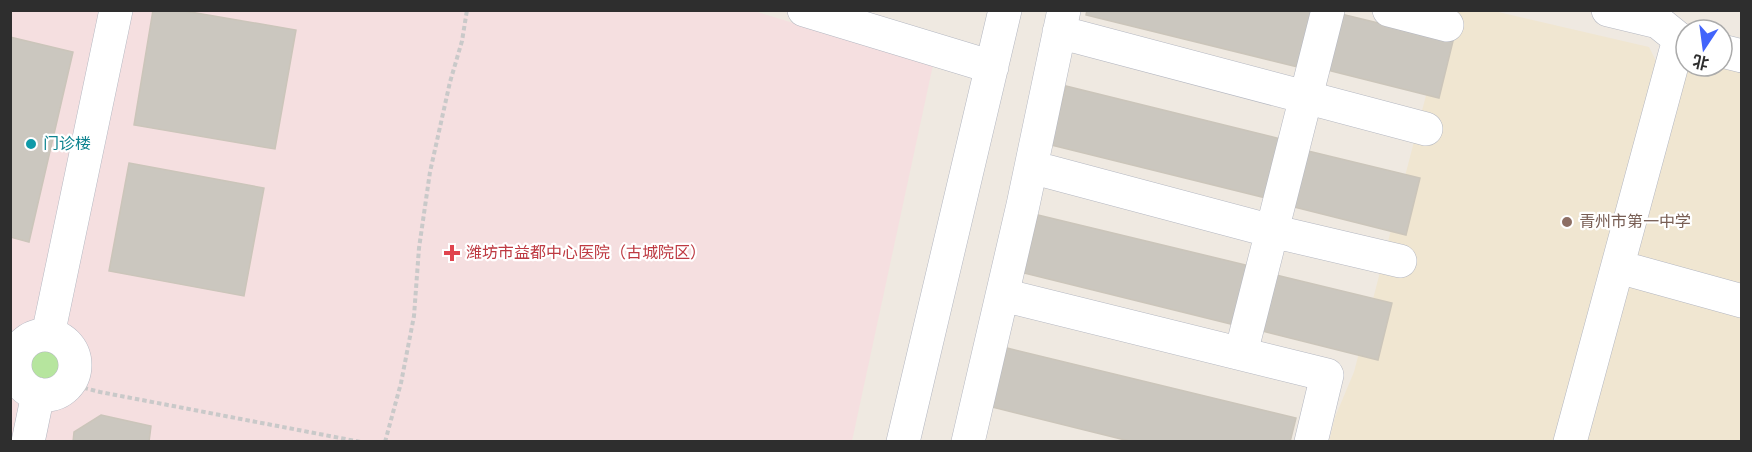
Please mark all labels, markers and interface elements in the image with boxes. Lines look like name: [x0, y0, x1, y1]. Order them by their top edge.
north arrow: [1674, 18, 1734, 78]
text: 北: [1691, 50, 1711, 73]
place label: 门诊楼: [43, 134, 91, 154]
marker: 门诊楼: [24, 137, 38, 151]
place label: 青州市第一中学: [1579, 212, 1691, 232]
marker: 青州市第一中学: [1560, 215, 1574, 229]
place label: 潍坊市益都中心医院（古城院区）: [466, 243, 706, 263]
marker: 潍坊市益都中心医院（古城院区）: [443, 244, 461, 262]

